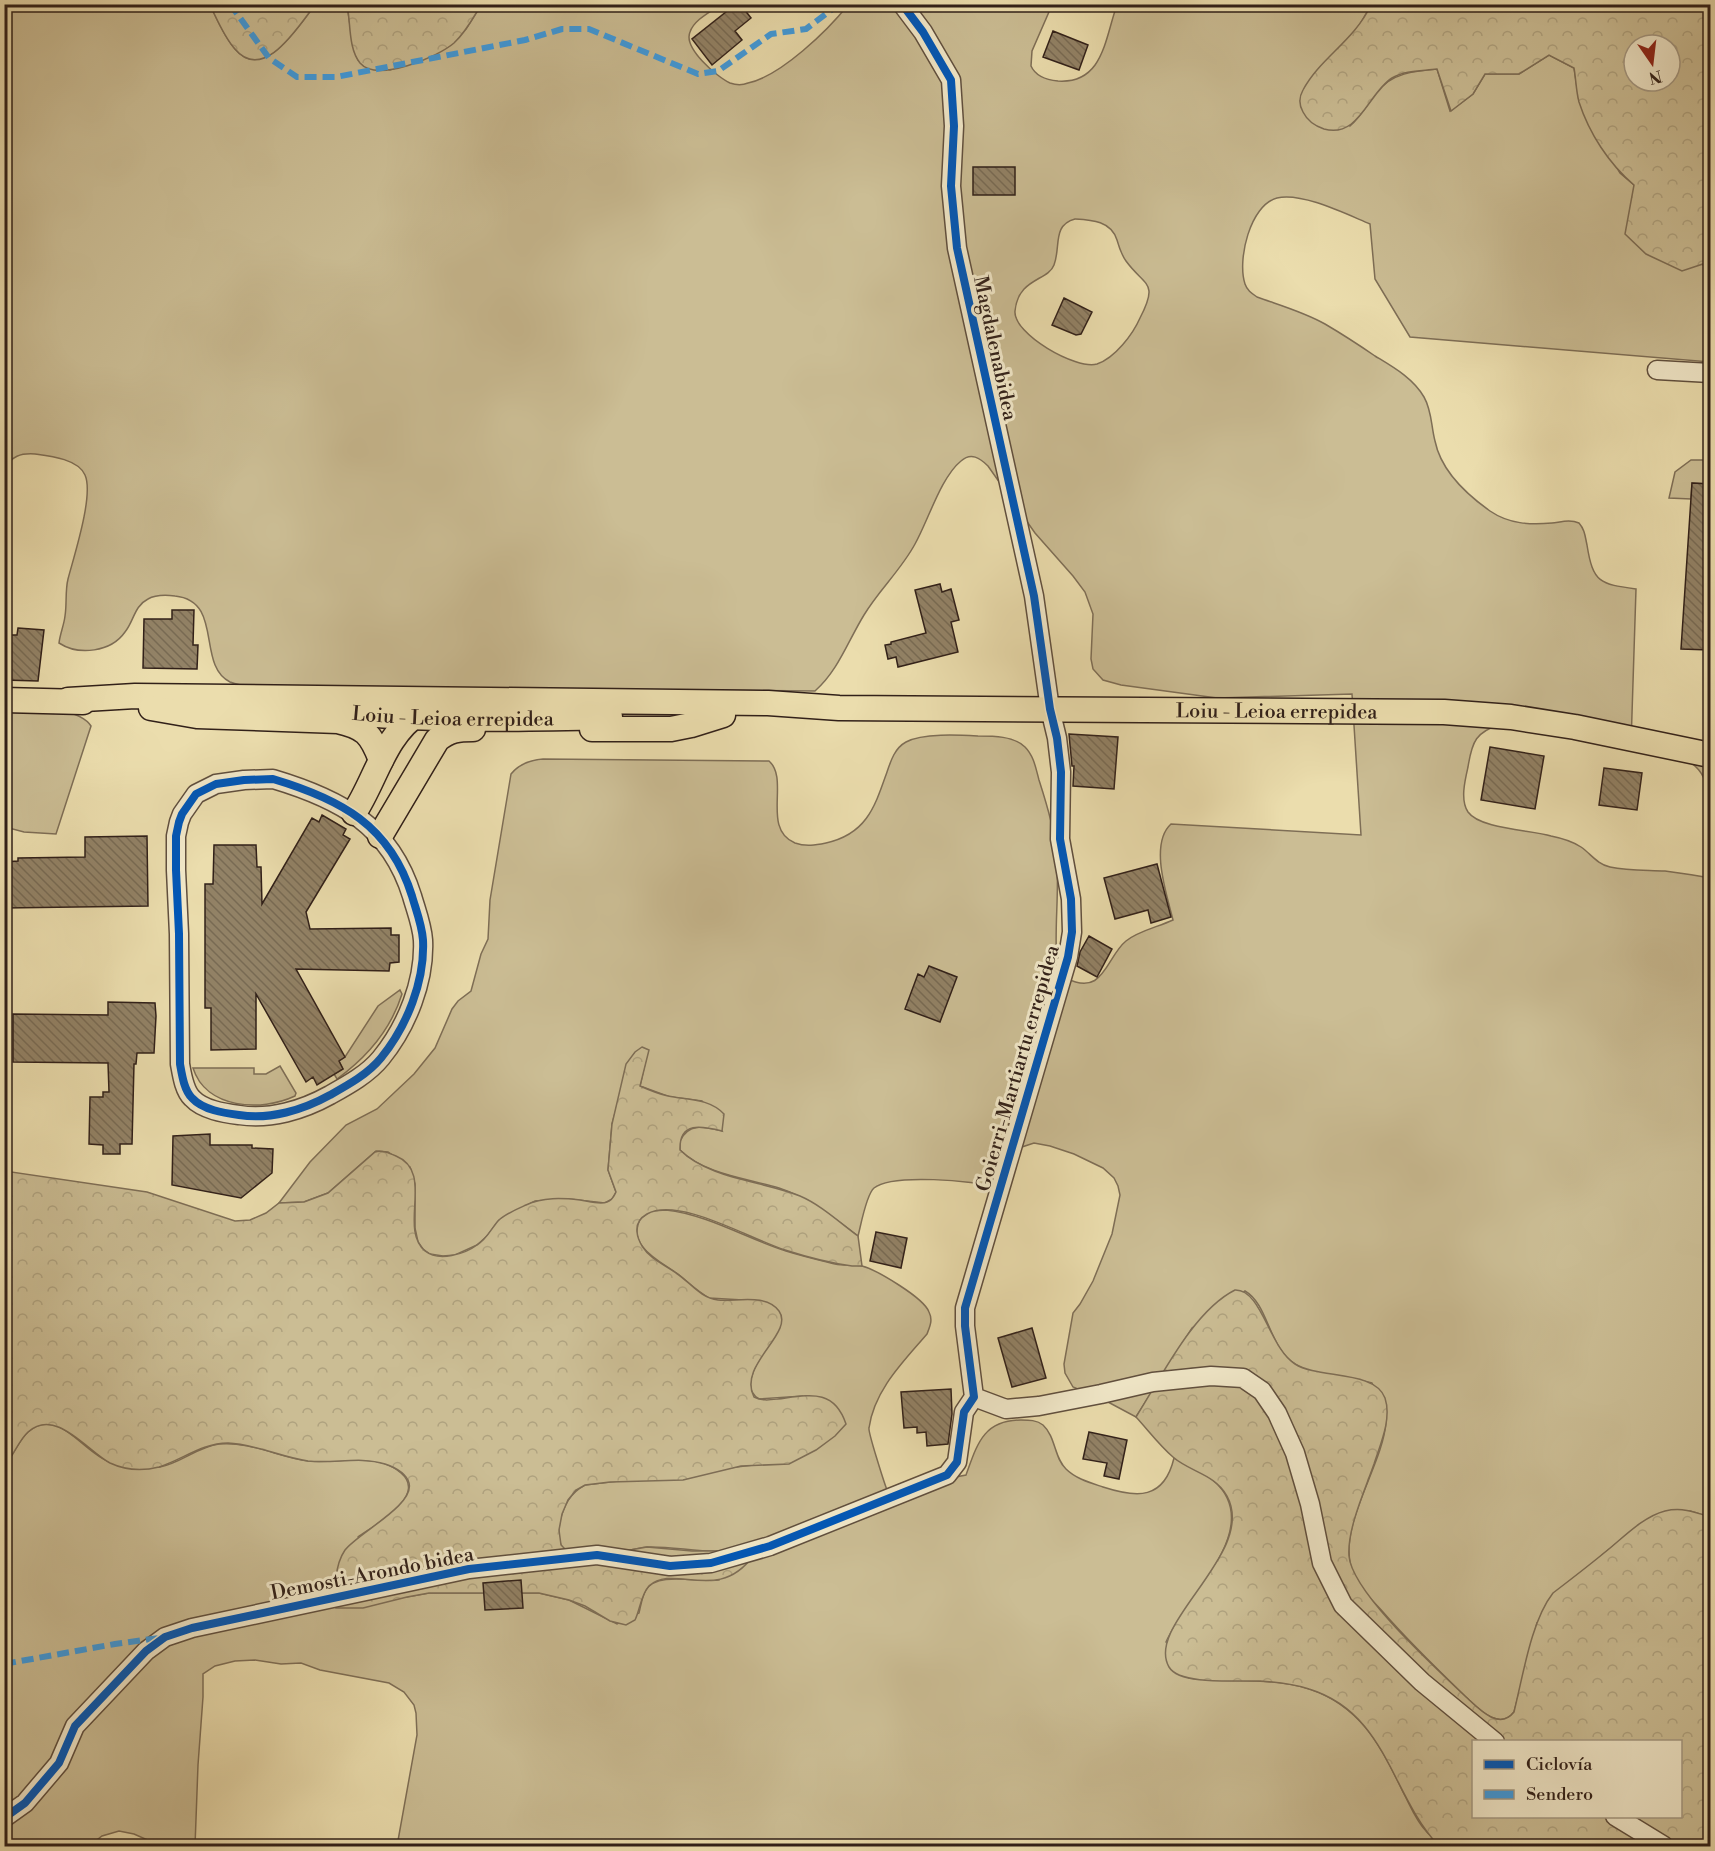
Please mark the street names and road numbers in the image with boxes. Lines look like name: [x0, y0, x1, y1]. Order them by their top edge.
street label: Magdalenabidea: [967, 274, 1022, 424]
street label: Loiu - Leioa errepidea: [1176, 699, 1378, 726]
street label: Loiu - Leioa errepidea: [351, 702, 555, 733]
street label: Goierri-Martiartu errepidea: [971, 941, 1066, 1195]
street label: Demosti-Arondo bidea: [269, 1542, 477, 1606]

